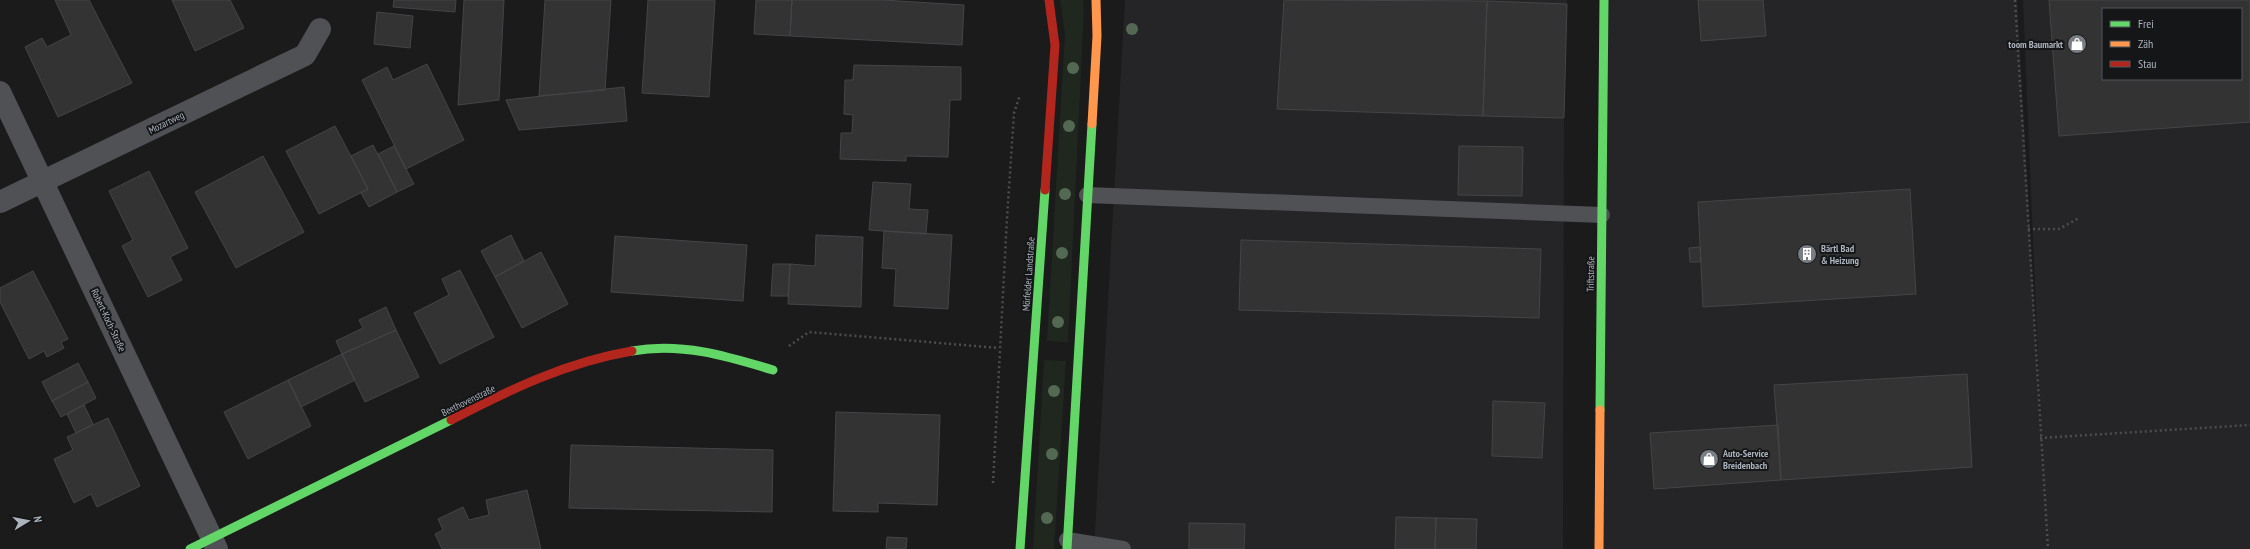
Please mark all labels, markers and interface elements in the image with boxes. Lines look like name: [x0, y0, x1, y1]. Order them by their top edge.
legend: [2102, 8, 2242, 80]
text: Frei: [2138, 16, 2154, 31]
shop icon: toom Baumarkt: [2066, 33, 2088, 55]
text: Zäh: [2138, 36, 2153, 51]
place label: toom Baumarkt: [2008, 38, 2063, 51]
text: Stau: [2138, 56, 2156, 71]
street label: Mozartweg: [146, 108, 186, 137]
street label: Mörfelder Landstraße: [1019, 237, 1038, 312]
place label: Bärtl Bad & Heizung: [1821, 242, 1859, 267]
building icon: Bärtl Bad & Heizung: [1796, 243, 1818, 265]
street label: Triftstraße: [1584, 256, 1597, 292]
street label: Robert-Koch-Straße: [88, 287, 129, 354]
street label: Beethovenstraße: [439, 382, 497, 419]
place label: Auto-Service Breidenbach: [1722, 447, 1768, 472]
shop icon: Auto-Service Breidenbach: [1698, 448, 1720, 470]
north arrow: [8, 501, 48, 541]
text: N: [30, 515, 45, 523]

